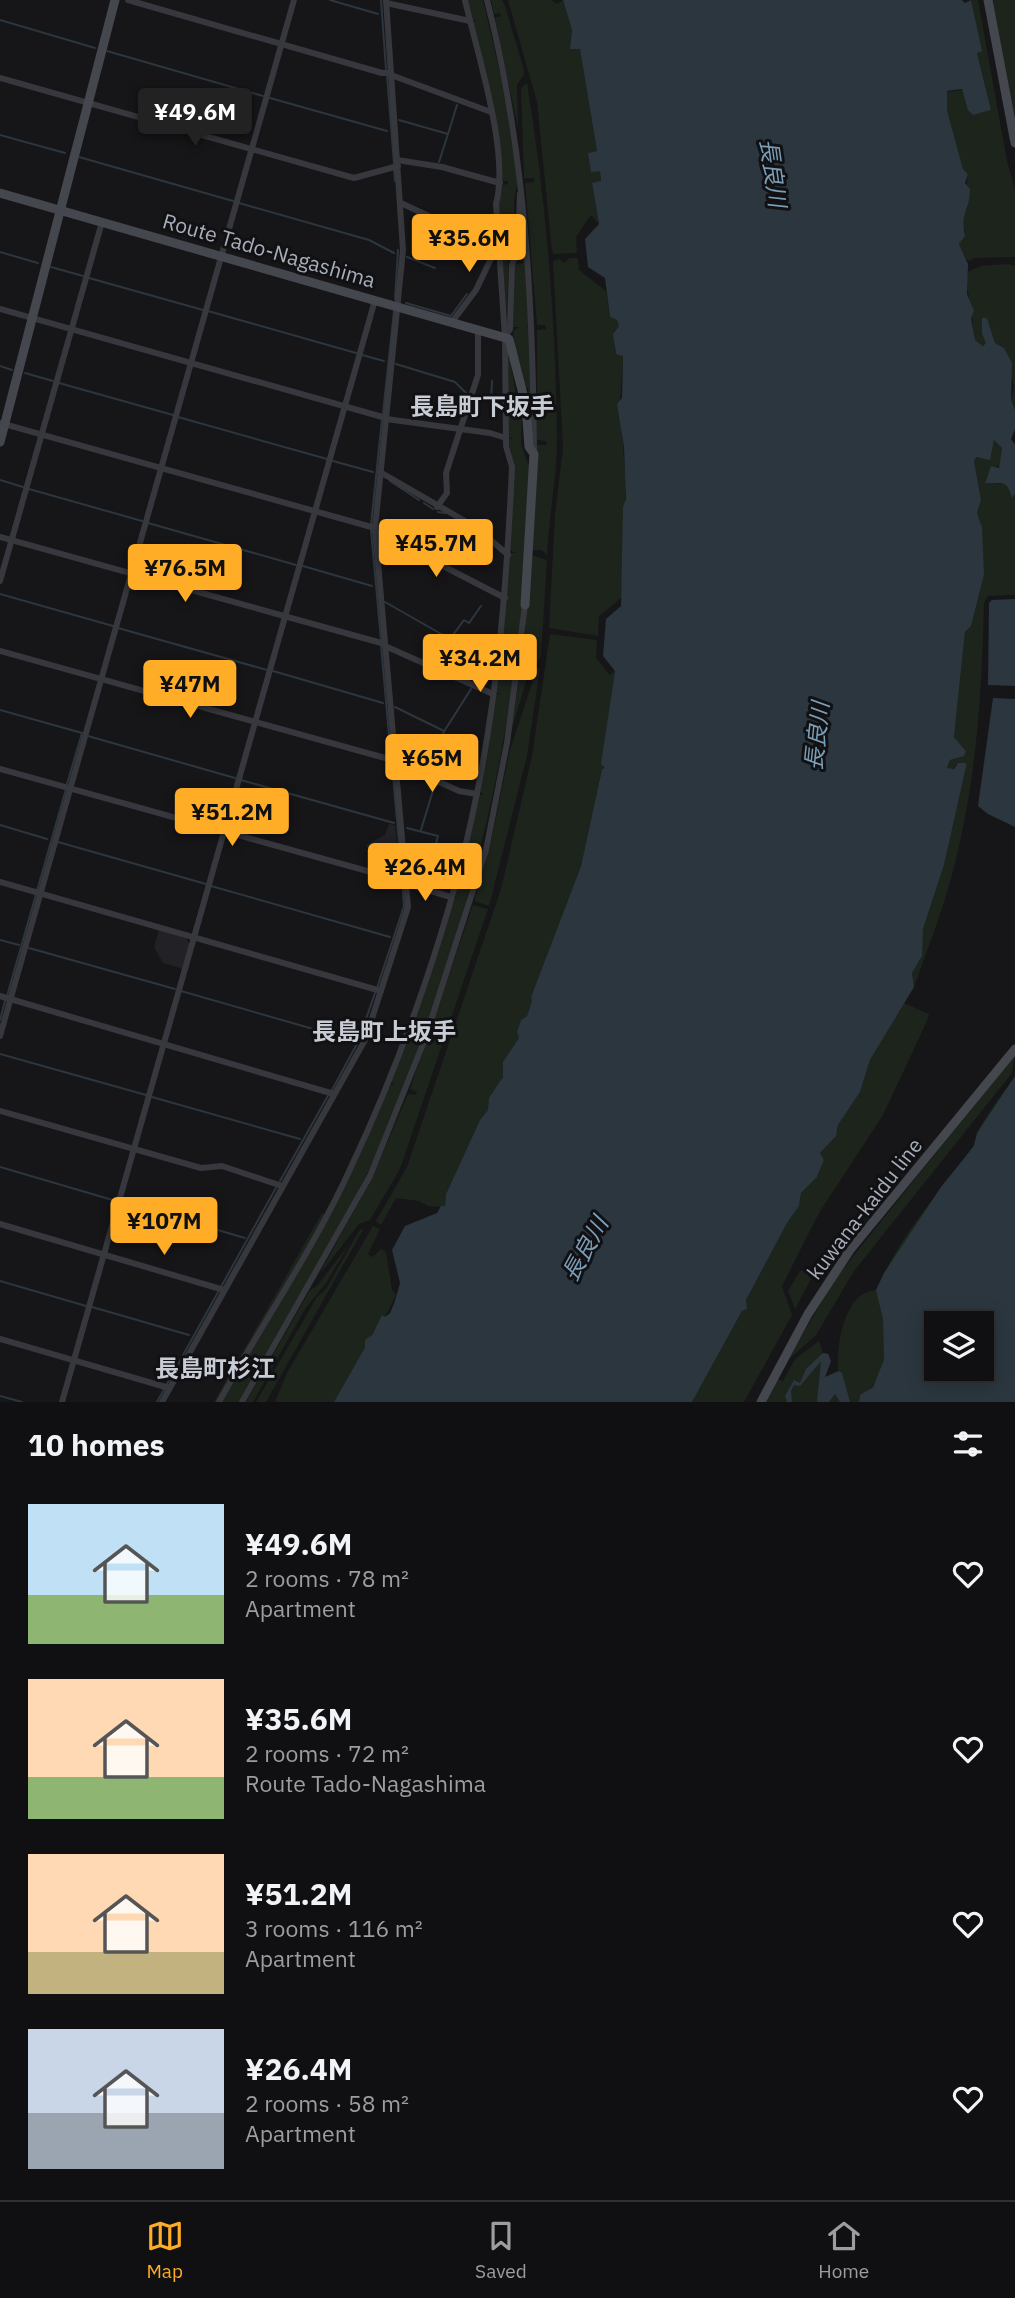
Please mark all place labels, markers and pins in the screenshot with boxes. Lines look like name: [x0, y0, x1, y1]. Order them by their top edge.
pin: ¥49.6M: [138, 88, 252, 148]
pin: ¥35.6M: [412, 215, 526, 274]
pin: ¥45.7M: [379, 520, 493, 579]
pin: ¥76.5M: [128, 544, 242, 604]
pin: ¥34.2M: [423, 634, 537, 694]
pin: ¥47M: [149, 660, 231, 720]
pin: ¥65M: [391, 734, 473, 794]
pin: ¥51.2M: [175, 788, 289, 848]
pin: ¥26.4M: [368, 844, 482, 903]
pin: ¥107M: [115, 1198, 213, 1257]

